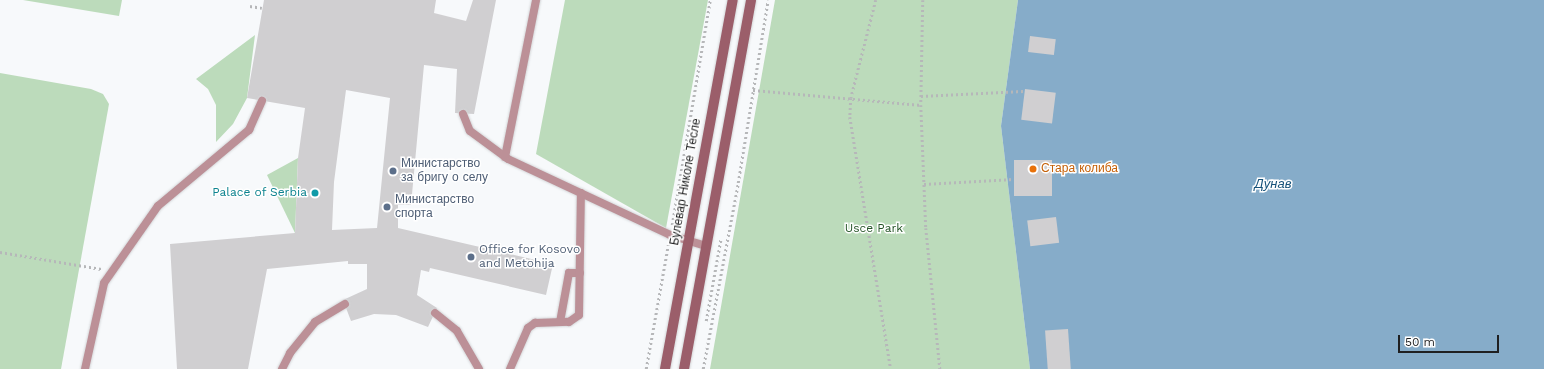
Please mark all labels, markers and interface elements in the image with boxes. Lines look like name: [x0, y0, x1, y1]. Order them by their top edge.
street label: Булевар Николе Тесле: [668, 117, 704, 247]
place label: Министарство за бригу о селу: [401, 157, 488, 185]
place label: Стара колиба: [1041, 162, 1118, 176]
marker: Стара колиба: [1028, 164, 1038, 174]
marker: Министарство за бригу о селу: [388, 166, 398, 176]
water label: Дунав: [1255, 176, 1291, 192]
place label: Palace of Serbia: [212, 186, 307, 200]
marker: Palace of Serbia: [310, 188, 320, 198]
place label: Министарство спорта: [395, 193, 474, 221]
marker: Министарство спорта: [382, 202, 392, 212]
park label: Usce Park: [845, 222, 903, 236]
place label: Office for Kosovo and Metohija: [479, 243, 581, 271]
marker: Office for Kosovo and Metohija: [466, 252, 476, 262]
scale bar: [1400, 327, 1501, 353]
text: 50 m: [1405, 335, 1435, 349]

